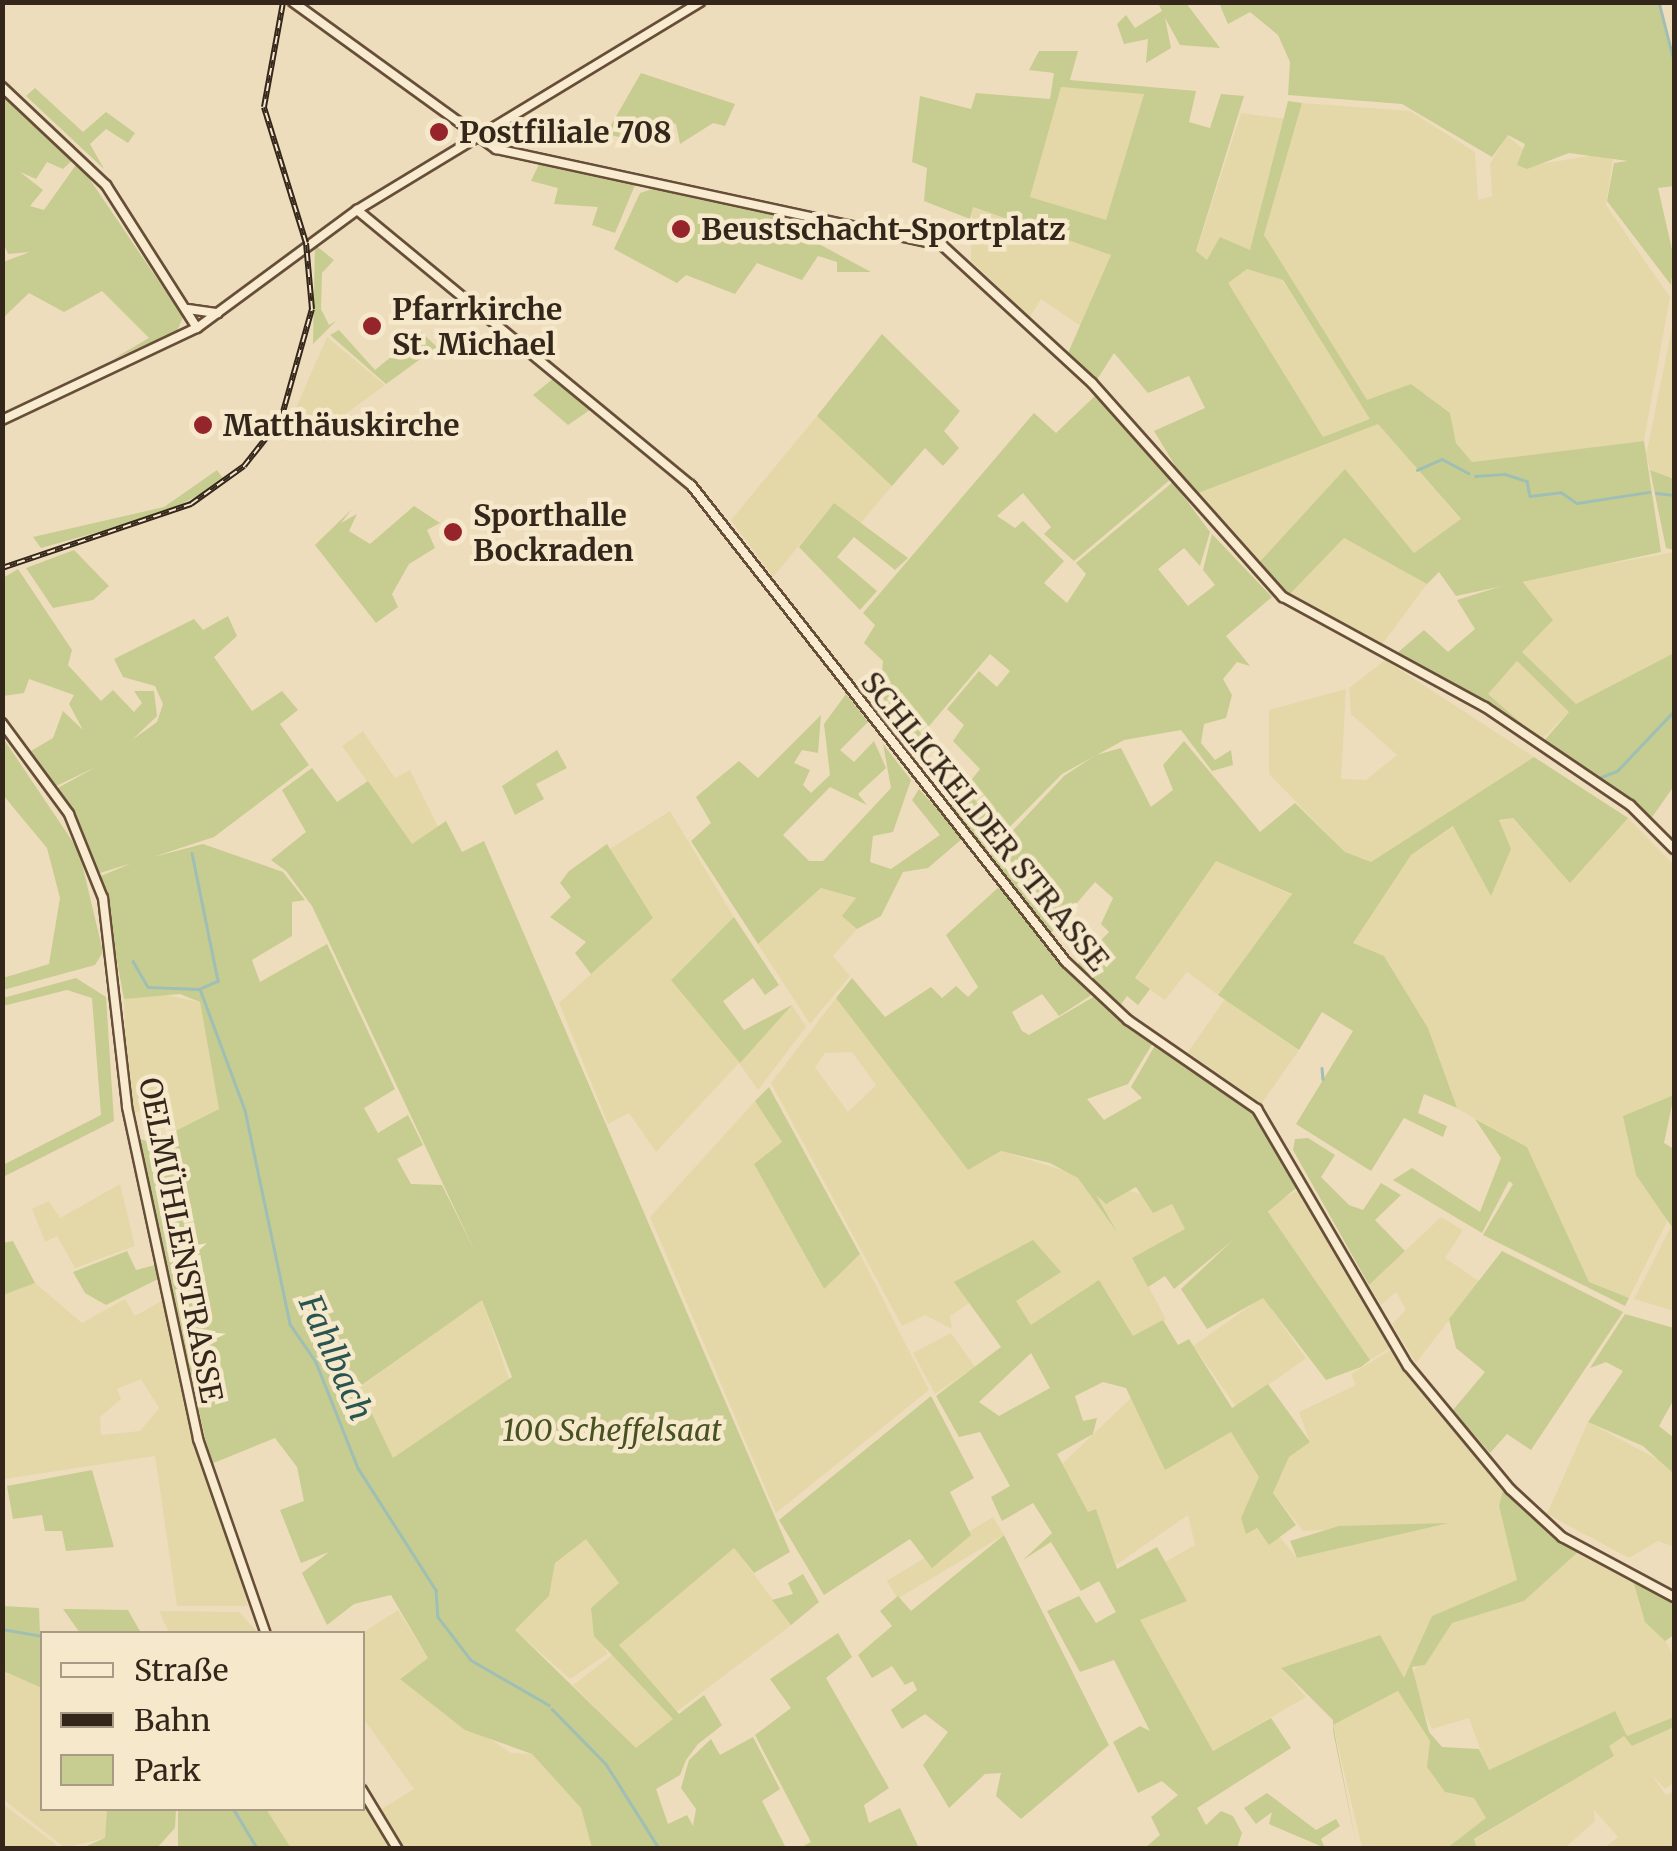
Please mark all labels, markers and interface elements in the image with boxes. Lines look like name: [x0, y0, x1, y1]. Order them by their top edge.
place label: Postfiliale 708: [459, 114, 672, 150]
marker: Postfiliale 708: [428, 121, 450, 143]
place label: Beustschacht-Sportplatz: [701, 211, 1066, 247]
marker: Beustschacht-Sportplatz: [670, 218, 692, 240]
place label: Pfarrkirche St. Michael: [392, 291, 562, 362]
marker: Pfarrkirche St. Michael: [361, 315, 383, 337]
place label: Matthäuskirche: [223, 407, 459, 443]
marker: Matthäuskirche: [192, 414, 214, 436]
place label: Sporthalle Bockraden: [473, 497, 634, 568]
marker: Sporthalle Bockraden: [442, 521, 464, 543]
street label: SCHLICKELDER STRASSE: [853, 664, 1117, 978]
street label: OELMÜHLENSTRASSE: [132, 1074, 230, 1406]
water label: Fahlbach: [290, 1289, 380, 1427]
park label: 100 Scheffelsaat: [502, 1412, 722, 1448]
legend: [40, 1631, 365, 1811]
text: Straße: [134, 1651, 228, 1689]
text: Bahn: [134, 1701, 211, 1739]
text: Park: [134, 1751, 201, 1789]

